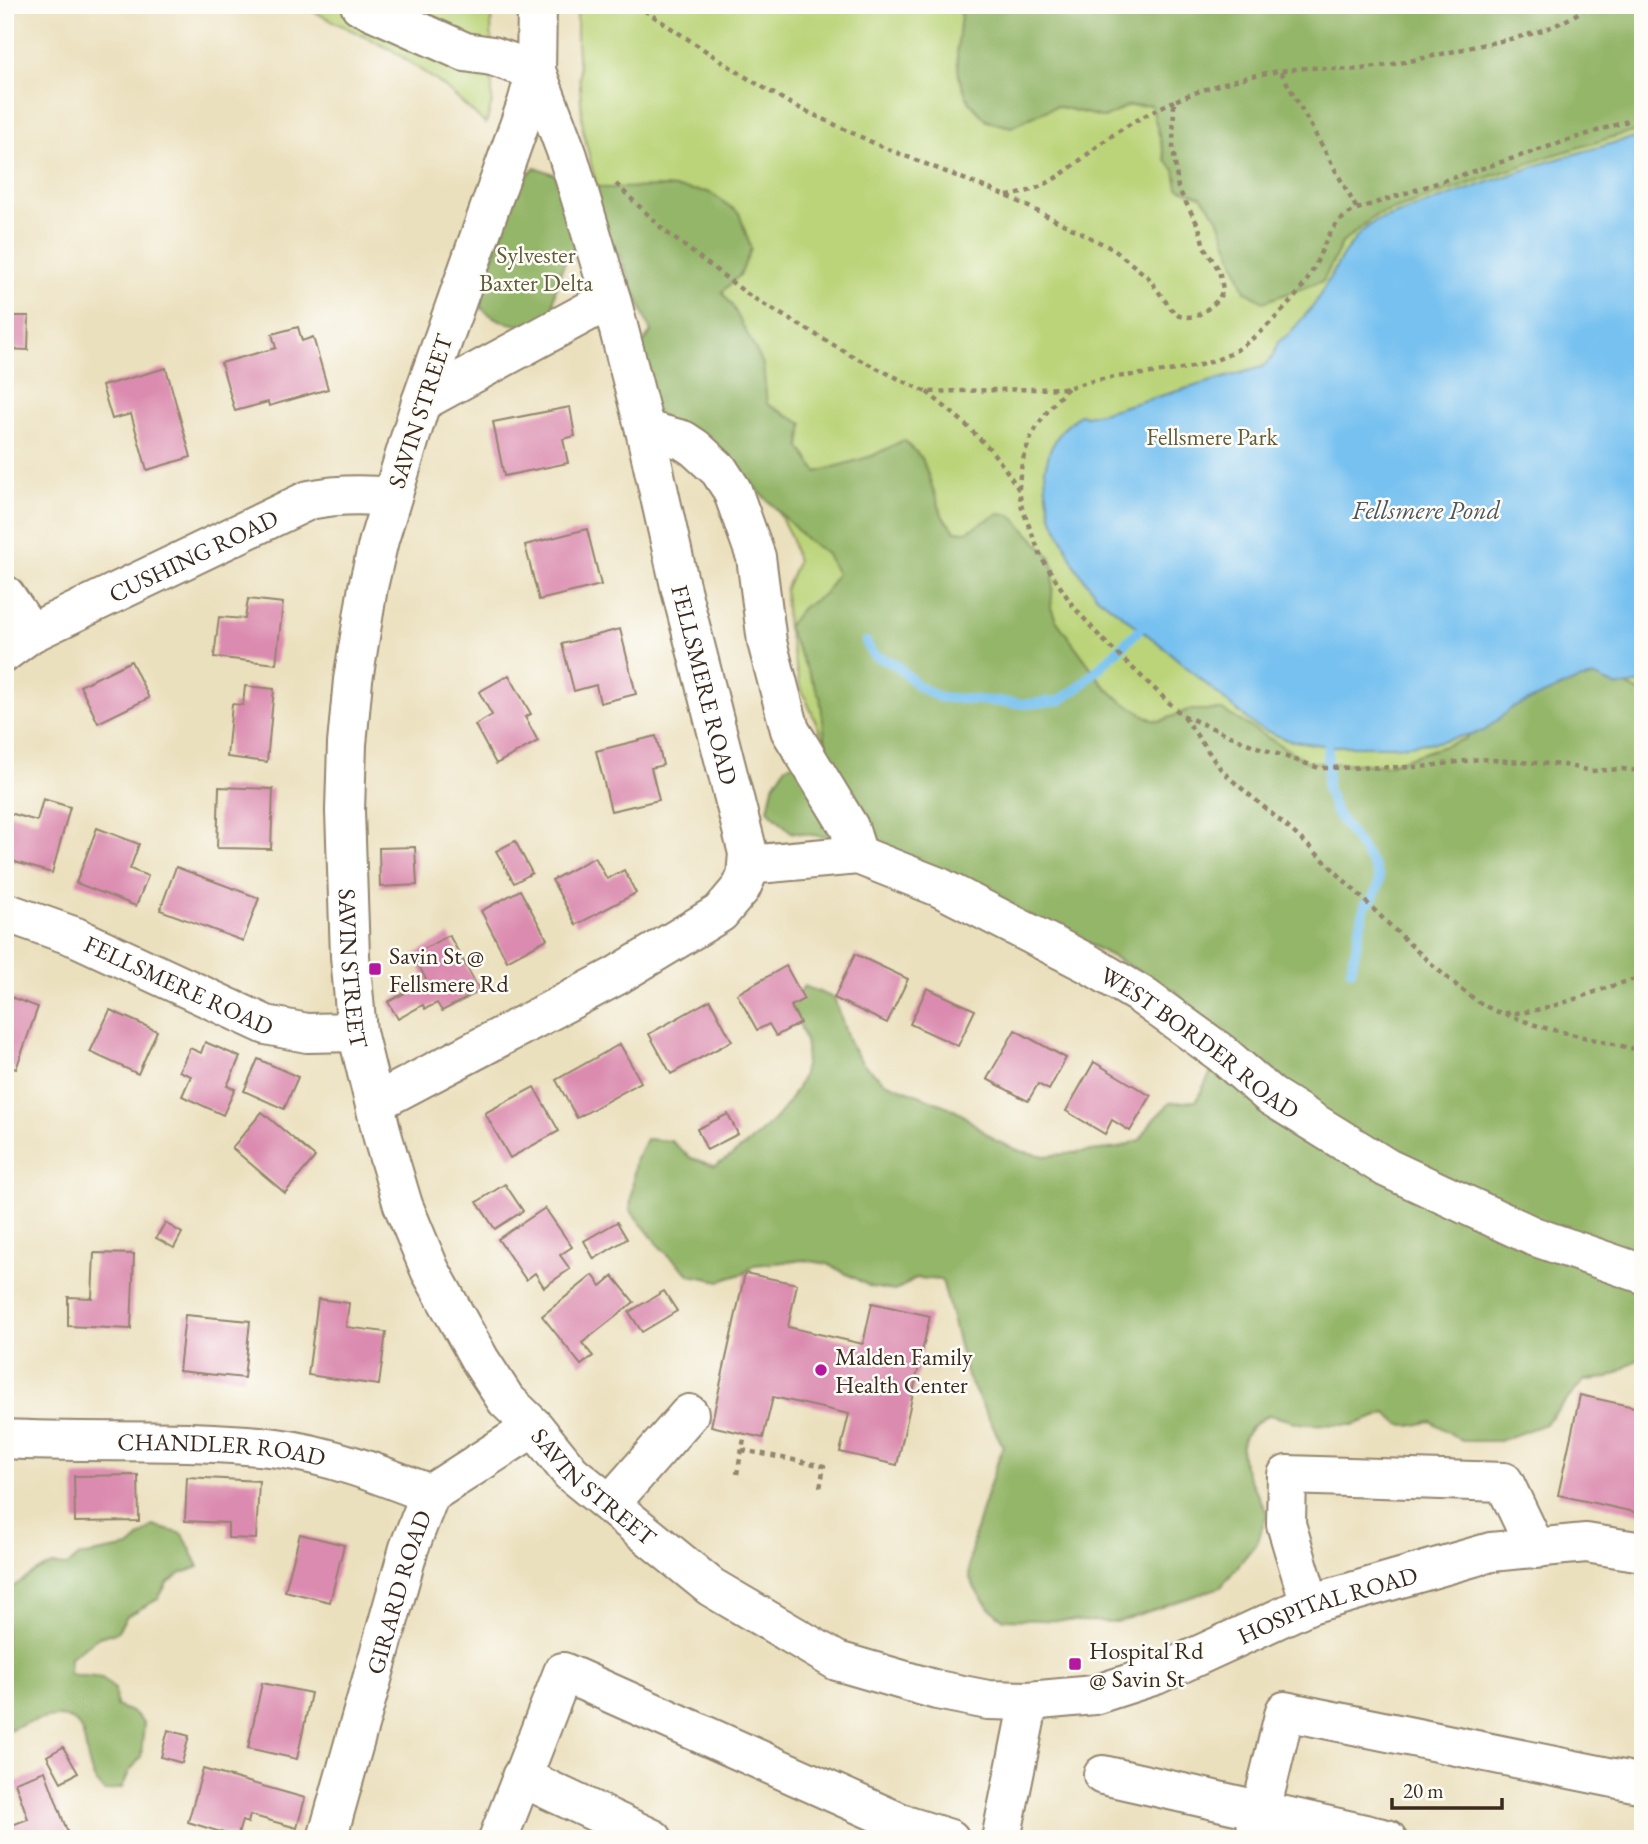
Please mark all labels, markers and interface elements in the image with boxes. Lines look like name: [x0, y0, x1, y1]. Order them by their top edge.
park label: Sylvester Baxter Delta: [479, 239, 593, 298]
street label: SAVIN STREET: [381, 329, 460, 492]
park label: Fellsmere Park: [1146, 421, 1278, 452]
water label: Fellsmere Pond: [1351, 493, 1501, 527]
street label: CUSHING ROAD: [103, 502, 283, 609]
street label: FELLSMERE ROAD: [665, 581, 745, 788]
street label: SAVIN STREET: [332, 888, 376, 1052]
street label: FELLSMERE ROAD: [80, 928, 279, 1042]
place label: Savin St @ Fellsmere Rd: [389, 940, 510, 999]
street label: WEST BORDER ROAD: [1095, 959, 1305, 1125]
marker: Savin St @ Fellsmere Rd: [367, 961, 383, 977]
place label: Malden Family Health Center: [835, 1341, 973, 1400]
marker: Malden Family Health Center: [813, 1362, 829, 1378]
street label: SAVIN STREET: [525, 1421, 664, 1553]
street label: CHANDLER ROAD: [117, 1426, 329, 1473]
street label: GIRARD ROAD: [359, 1505, 438, 1678]
street label: HOSPITAL ROAD: [1232, 1558, 1421, 1651]
place label: Hospital Rd @ Savin St: [1089, 1635, 1204, 1694]
marker: Hospital Rd @ Savin St: [1067, 1656, 1083, 1672]
scale bar: [1392, 1767, 1503, 1811]
text: 20 m: [1403, 1777, 1444, 1804]

